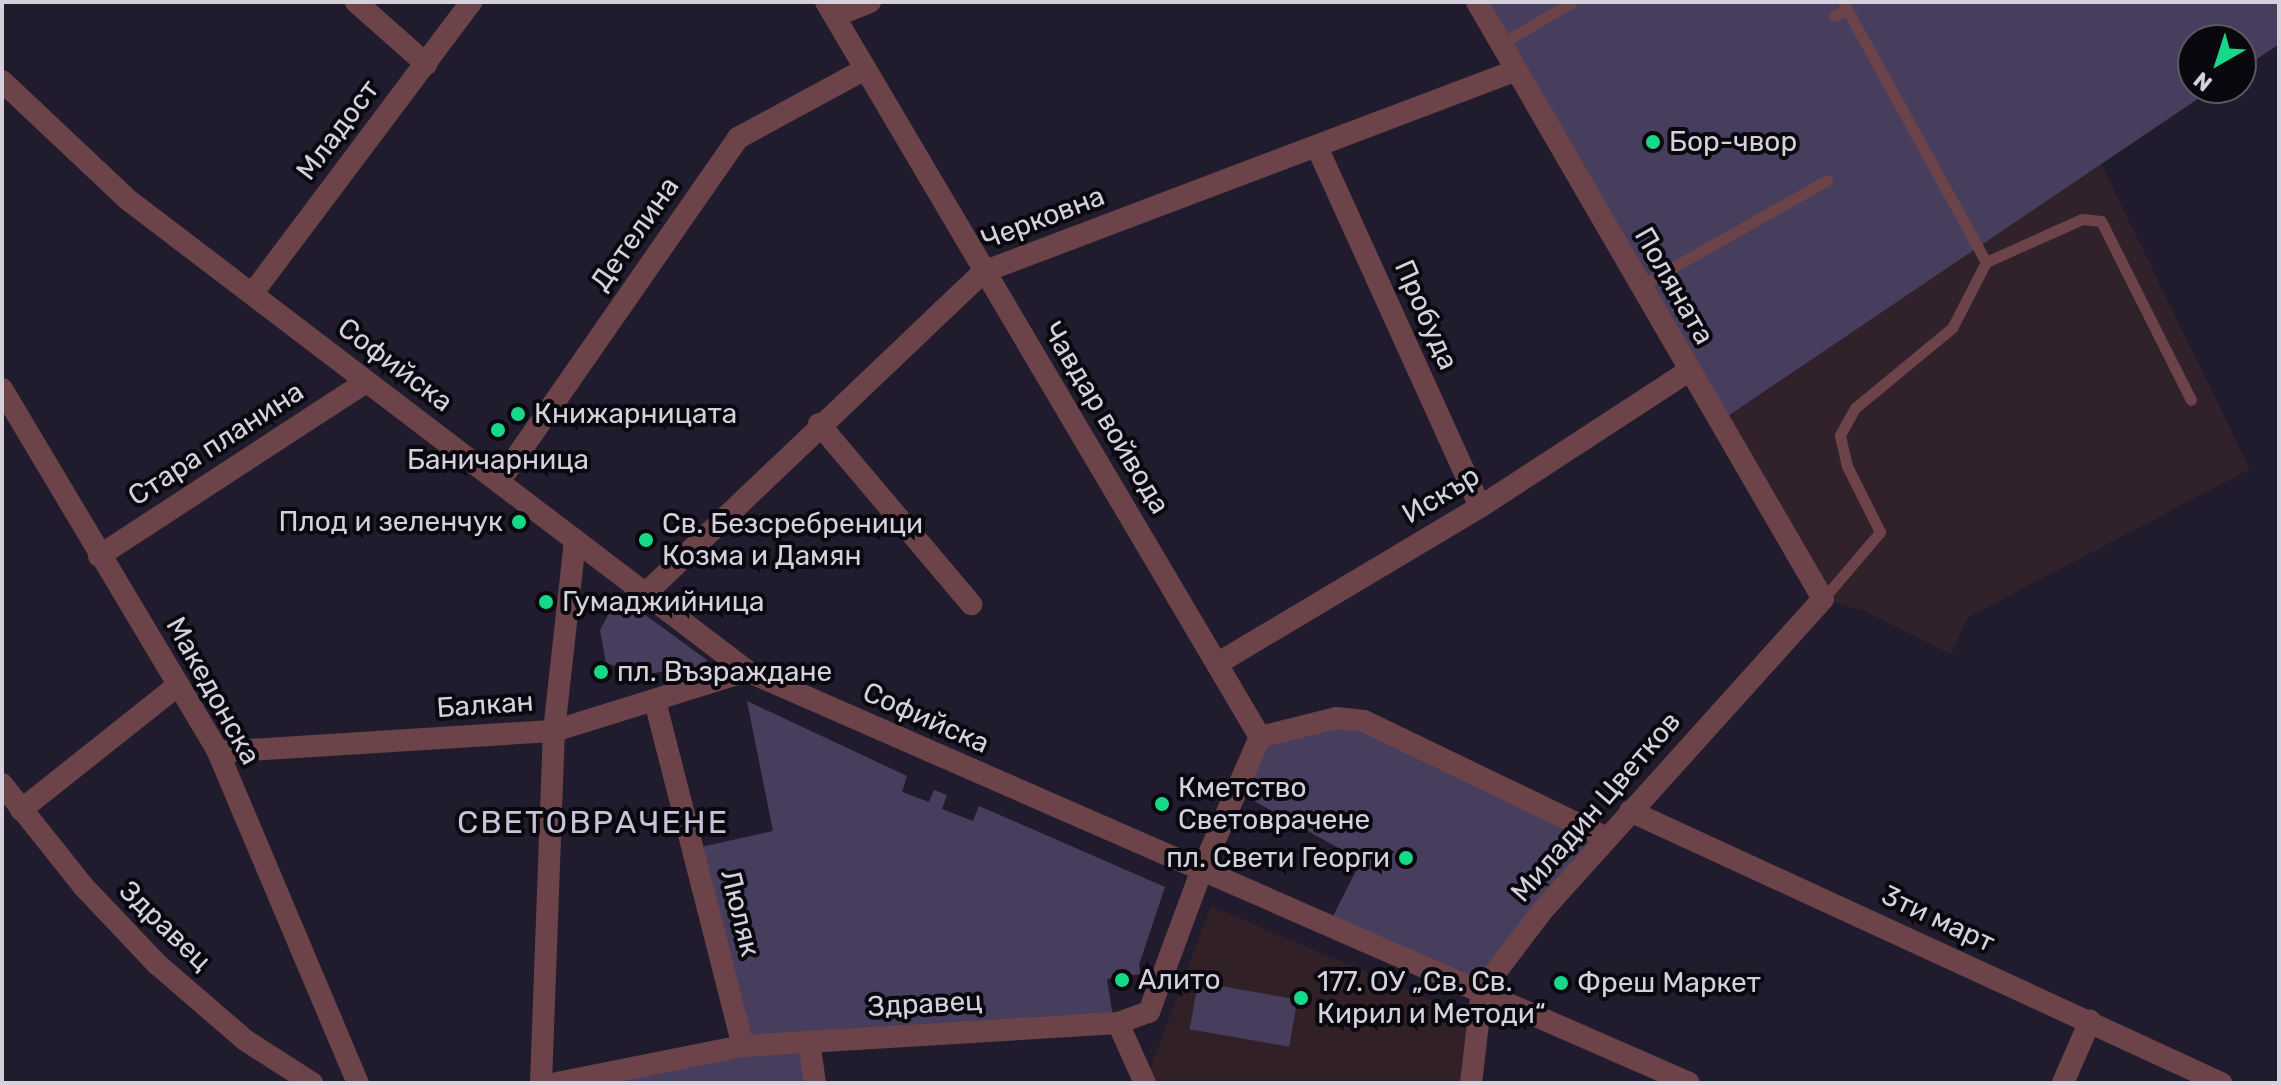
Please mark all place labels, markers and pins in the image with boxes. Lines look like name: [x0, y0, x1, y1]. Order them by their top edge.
place label: Бор-чвор: [1669, 125, 1797, 159]
marker: Бор-чвор: [1644, 133, 1662, 151]
place label: Книжарницата: [534, 397, 737, 431]
marker: Книжарницата: [509, 405, 527, 423]
marker: Баничарница: [489, 421, 507, 439]
place label: Баничарница: [407, 443, 589, 477]
place label: Плод и зеленчук: [279, 505, 503, 539]
place label: Св. Безсребреници Козма и Дамян: [662, 507, 923, 573]
marker: Плод и зеленчук: [510, 513, 528, 531]
marker: Св. Безсребреници Козма и Дамян: [637, 531, 655, 549]
place label: Гумаджийница: [562, 585, 764, 619]
marker: Гумаджийница: [537, 593, 555, 611]
place label: пл. Възраждане: [617, 655, 832, 689]
marker: пл. Възраждане: [592, 663, 610, 681]
place label: Кметство Световрачене: [1178, 771, 1370, 837]
marker: Кметство Световрачене: [1153, 795, 1171, 813]
place label: пл. Свети Георги: [1166, 841, 1390, 875]
marker: пл. Свети Георги: [1397, 849, 1415, 867]
place label: Алито: [1138, 963, 1220, 997]
place label: 177. ОУ „Св. Св. Кирил и Методи“: [1317, 965, 1546, 1031]
place label: Фреш Маркет: [1577, 966, 1761, 1000]
marker: Алито: [1113, 971, 1131, 989]
marker: Фреш Маркет: [1552, 974, 1570, 992]
marker: 177. ОУ „Св. Св. Кирил и Методи“: [1292, 989, 1310, 1007]

